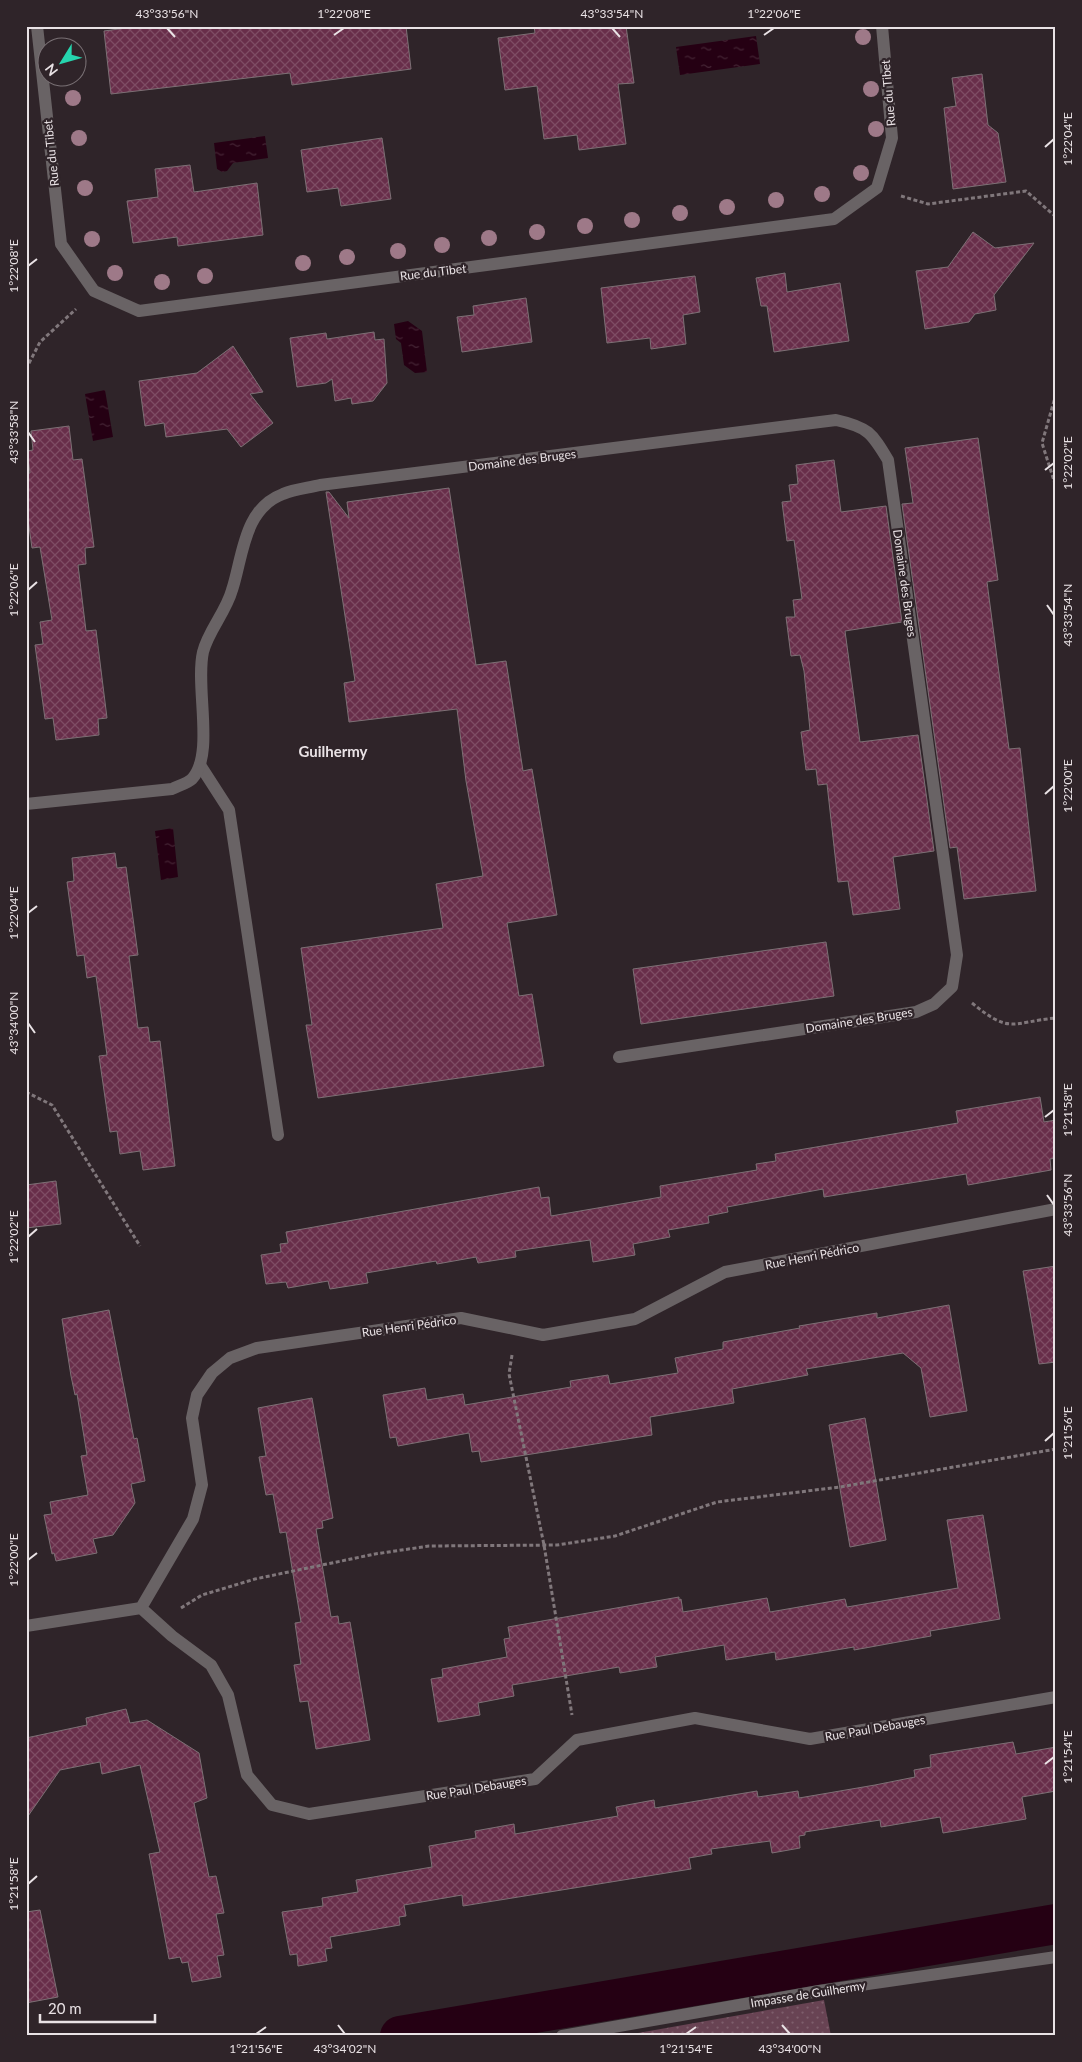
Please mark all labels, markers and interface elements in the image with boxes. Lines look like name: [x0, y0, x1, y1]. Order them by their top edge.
text: 43°33'56"N: [136, 6, 198, 21]
text: 1°22'08"E: [317, 6, 371, 21]
text: 43°33'54"N: [581, 6, 643, 21]
text: 1°22'06"E: [747, 6, 801, 21]
north arrow: [38, 38, 88, 88]
street label: Rue du Tibet: [878, 58, 898, 127]
text: N: [41, 61, 61, 80]
text: 1°22'04"E: [1060, 112, 1075, 166]
street label: Rue du Tibet: [40, 118, 62, 187]
text: 1°22'08"E: [6, 239, 21, 293]
street label: Rue du Tibet: [399, 260, 468, 284]
text: 43°33'58"N: [6, 401, 21, 463]
text: 1°22'02"E: [1060, 436, 1075, 490]
street label: Domaine des Bruges: [467, 446, 577, 474]
street label: Domaine des Bruges: [890, 528, 920, 638]
text: 1°22'06"E: [6, 563, 21, 617]
text: 43°33'54"N: [1060, 584, 1075, 646]
district label: Guilhermy: [298, 742, 368, 760]
text: 1°22'00"E: [1060, 759, 1075, 813]
text: 1°22'04"E: [6, 886, 21, 940]
text: 43°34'00"N: [6, 992, 21, 1054]
street label: Domaine des Bruges: [804, 1004, 914, 1036]
text: 1°21'58"E: [1060, 1083, 1075, 1137]
text: 43°33'56"N: [1060, 1174, 1075, 1236]
text: 1°22'02"E: [6, 1210, 21, 1264]
street label: Rue Henri Pédrico: [764, 1240, 860, 1272]
street label: Rue Henri Pédrico: [361, 1312, 457, 1340]
text: 1°21'56"E: [1060, 1406, 1075, 1460]
text: 1°22'00"E: [6, 1533, 21, 1587]
street label: Rue Paul Debauges: [824, 1712, 926, 1744]
text: 1°21'54"E: [1060, 1730, 1075, 1784]
street label: Rue Paul Debauges: [425, 1773, 527, 1803]
text: 1°21'58"E: [6, 1857, 21, 1911]
street label: Impasse de Guilhermy: [749, 1977, 867, 2010]
scale bar: [40, 1992, 155, 2024]
text: 20 m: [48, 1999, 82, 2017]
text: 1°21'56"E: [229, 2041, 283, 2056]
text: 43°34'02"N: [314, 2041, 376, 2056]
text: 1°21'54"E: [659, 2041, 713, 2056]
text: 43°34'00"N: [759, 2041, 821, 2056]

